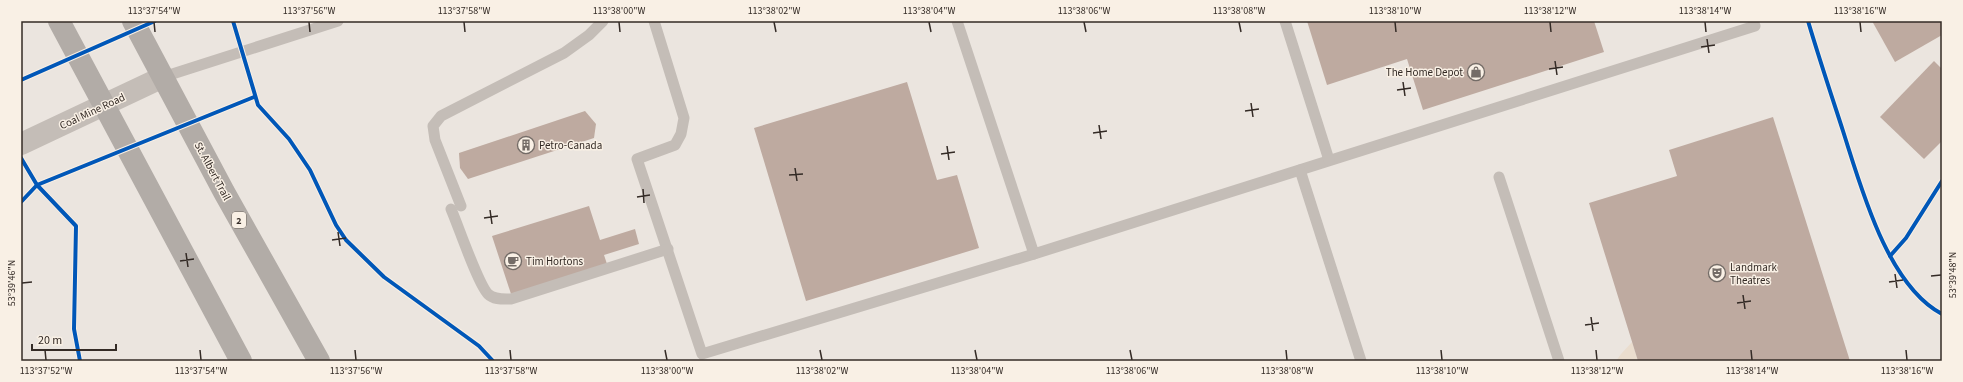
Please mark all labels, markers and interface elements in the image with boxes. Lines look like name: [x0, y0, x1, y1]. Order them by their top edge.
text: 113°37'54"W: [128, 4, 180, 18]
text: 113°37'56"W: [283, 4, 335, 18]
text: 113°37'58"W: [438, 4, 490, 18]
text: 113°38'00"W: [593, 4, 645, 18]
text: 113°38'02"W: [748, 4, 800, 18]
text: 113°38'04"W: [903, 4, 955, 18]
text: 113°38'06"W: [1058, 4, 1110, 18]
text: 113°38'08"W: [1213, 4, 1265, 18]
text: 113°38'10"W: [1369, 4, 1421, 18]
text: 113°38'12"W: [1524, 4, 1576, 18]
text: 113°38'14"W: [1679, 4, 1731, 18]
text: 113°38'16"W: [1834, 4, 1886, 18]
shop icon: The Home Depot: [1466, 62, 1486, 82]
place label: The Home Depot: [1386, 65, 1463, 80]
street label: Coal Mine Road: [57, 90, 127, 133]
building icon: Petro-Canada: [516, 135, 536, 155]
place label: Petro-Canada: [539, 138, 602, 153]
street label: St. Albert Trail: [191, 139, 234, 203]
road number: 2: [232, 212, 246, 228]
cafe icon: Tim Hortons: [503, 251, 523, 271]
text: 53°39'48"N: [1946, 252, 1960, 298]
place label: Tim Hortons: [526, 254, 583, 269]
text: 53°39'46"N: [5, 260, 19, 306]
place label: Landmark Theatres: [1730, 260, 1777, 288]
theatre icon: Landmark Theatres: [1707, 263, 1727, 283]
scale bar: [32, 326, 116, 352]
text: 20 m: [38, 332, 62, 349]
text: 113°37'52"W: [20, 364, 72, 378]
text: 113°37'54"W: [175, 364, 227, 378]
text: 113°37'56"W: [330, 364, 382, 378]
text: 113°37'58"W: [485, 364, 537, 378]
text: 113°38'00"W: [641, 364, 693, 378]
text: 113°38'02"W: [796, 364, 848, 378]
text: 113°38'04"W: [951, 364, 1003, 378]
text: 113°38'06"W: [1106, 364, 1158, 378]
text: 113°38'08"W: [1261, 364, 1313, 378]
text: 113°38'10"W: [1416, 364, 1468, 378]
text: 113°38'12"W: [1571, 364, 1623, 378]
text: 113°38'14"W: [1726, 364, 1778, 378]
text: 113°38'16"W: [1881, 364, 1933, 378]

